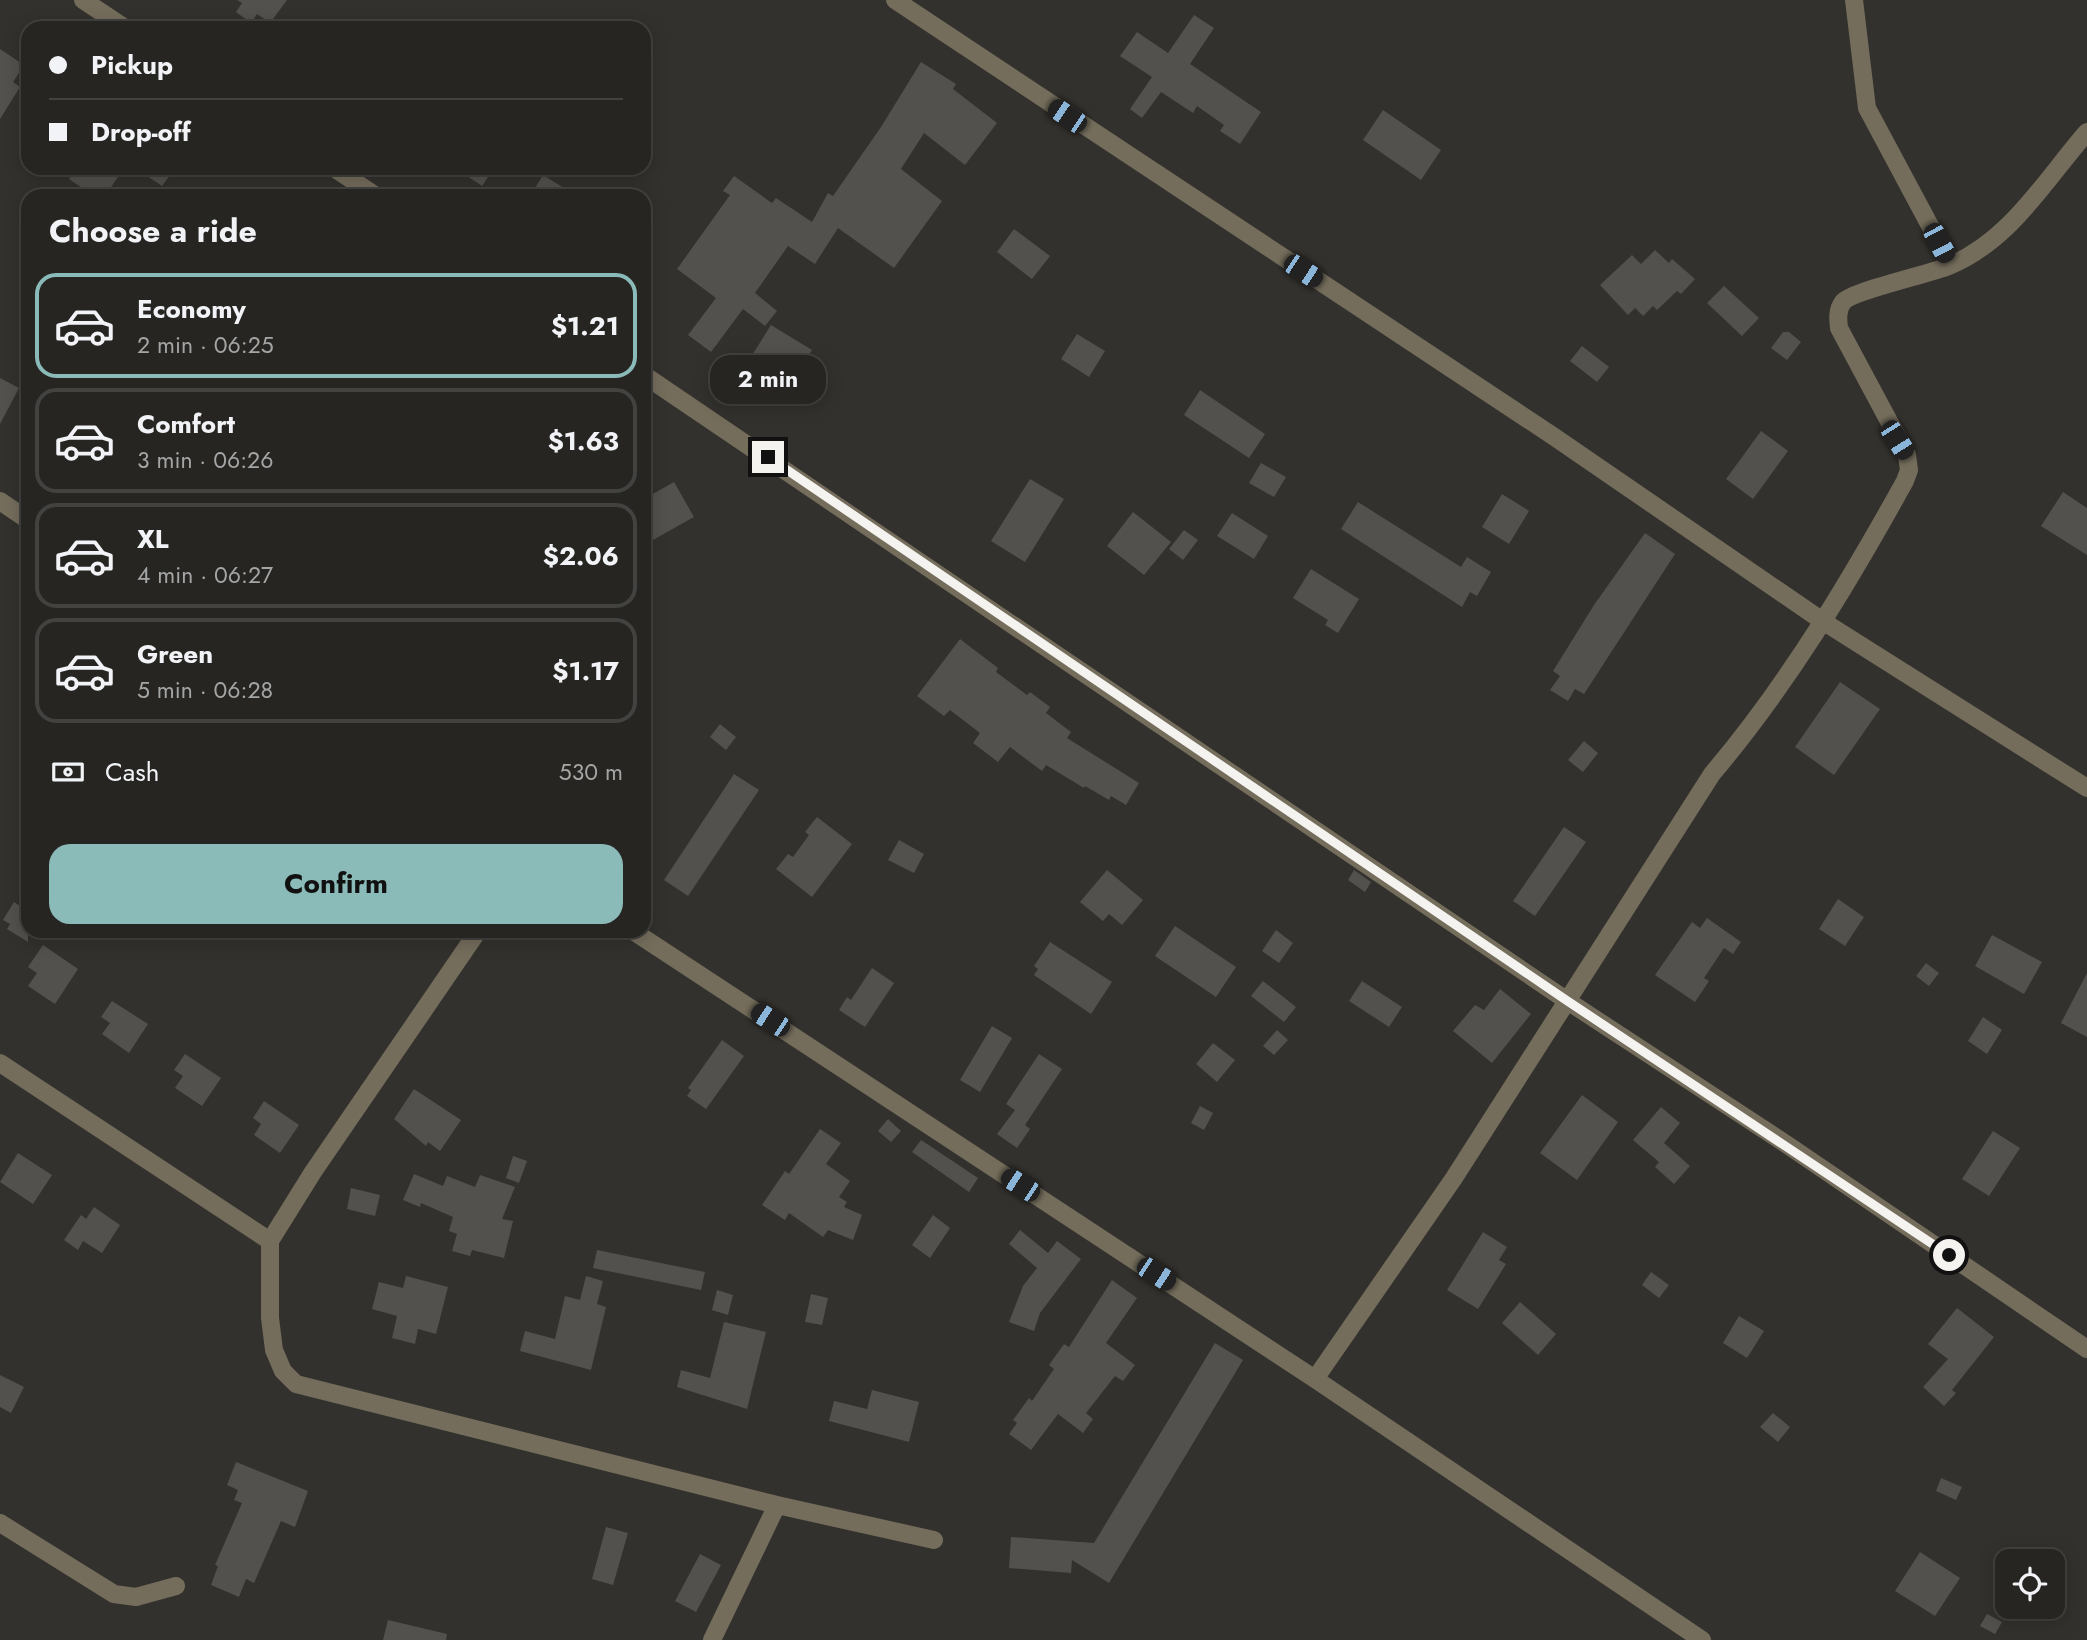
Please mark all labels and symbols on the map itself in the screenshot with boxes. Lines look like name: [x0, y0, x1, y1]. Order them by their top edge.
car: [1044, 96, 1091, 136]
car: [1920, 220, 1959, 266]
car: [1280, 251, 1327, 291]
callout: 2 min: [710, 356, 826, 405]
car: [1877, 417, 1918, 463]
route end: [752, 441, 784, 473]
car: [747, 1000, 794, 1040]
car: [997, 1165, 1044, 1205]
route start: [1933, 1239, 1965, 1271]
car: [1133, 1254, 1180, 1294]

